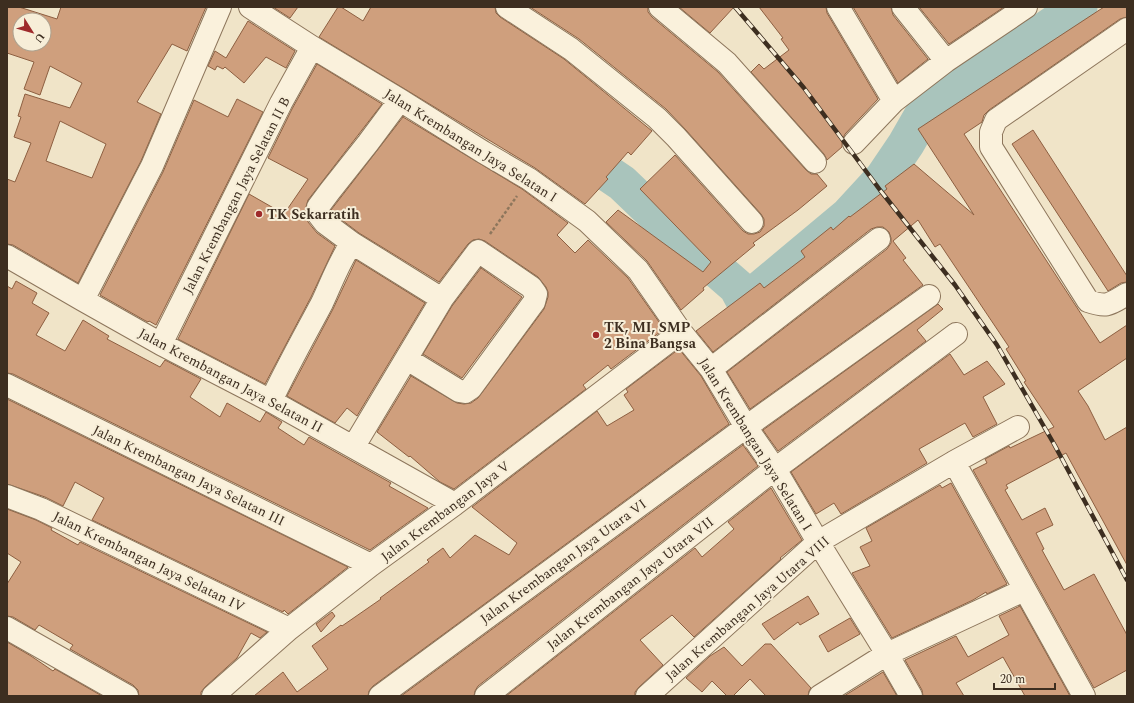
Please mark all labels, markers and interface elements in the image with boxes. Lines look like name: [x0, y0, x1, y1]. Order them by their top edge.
north arrow: [12, 12, 52, 52]
text: U: [30, 29, 49, 47]
street label: Jalan Krembangan Jaya Selatan I: [380, 83, 561, 208]
street label: Jalan Krembangan Jaya Selatan II B: [177, 93, 296, 298]
place label: TK Sekarratih: [267, 204, 360, 225]
marker: TK Sekarratih: [254, 209, 264, 219]
place label: TK, MI, SMP 2 Bina Bangsa: [604, 317, 697, 354]
street label: Jalan Krembangan Jaya Selatan II: [135, 323, 327, 438]
marker: TK, MI, SMP 2 Bina Bangsa: [591, 330, 601, 340]
street label: Jalan Krembangan Jaya Selatan I: [693, 354, 818, 535]
street label: Jalan Krembangan Jaya Selatan III: [89, 420, 289, 531]
street label: Jalan Krembangan Jaya V: [376, 456, 514, 567]
street label: Jalan Krembangan Jaya Utara VI: [476, 494, 651, 629]
street label: Jalan Krembangan Jaya Selatan IV: [49, 506, 248, 617]
street label: Jalan Krembangan Jaya Utara VII: [542, 511, 718, 655]
street label: Jalan Krembangan Jaya Utara VIII: [660, 531, 834, 686]
scale bar: [994, 665, 1055, 691]
text: 20 m: [1000, 670, 1025, 689]

